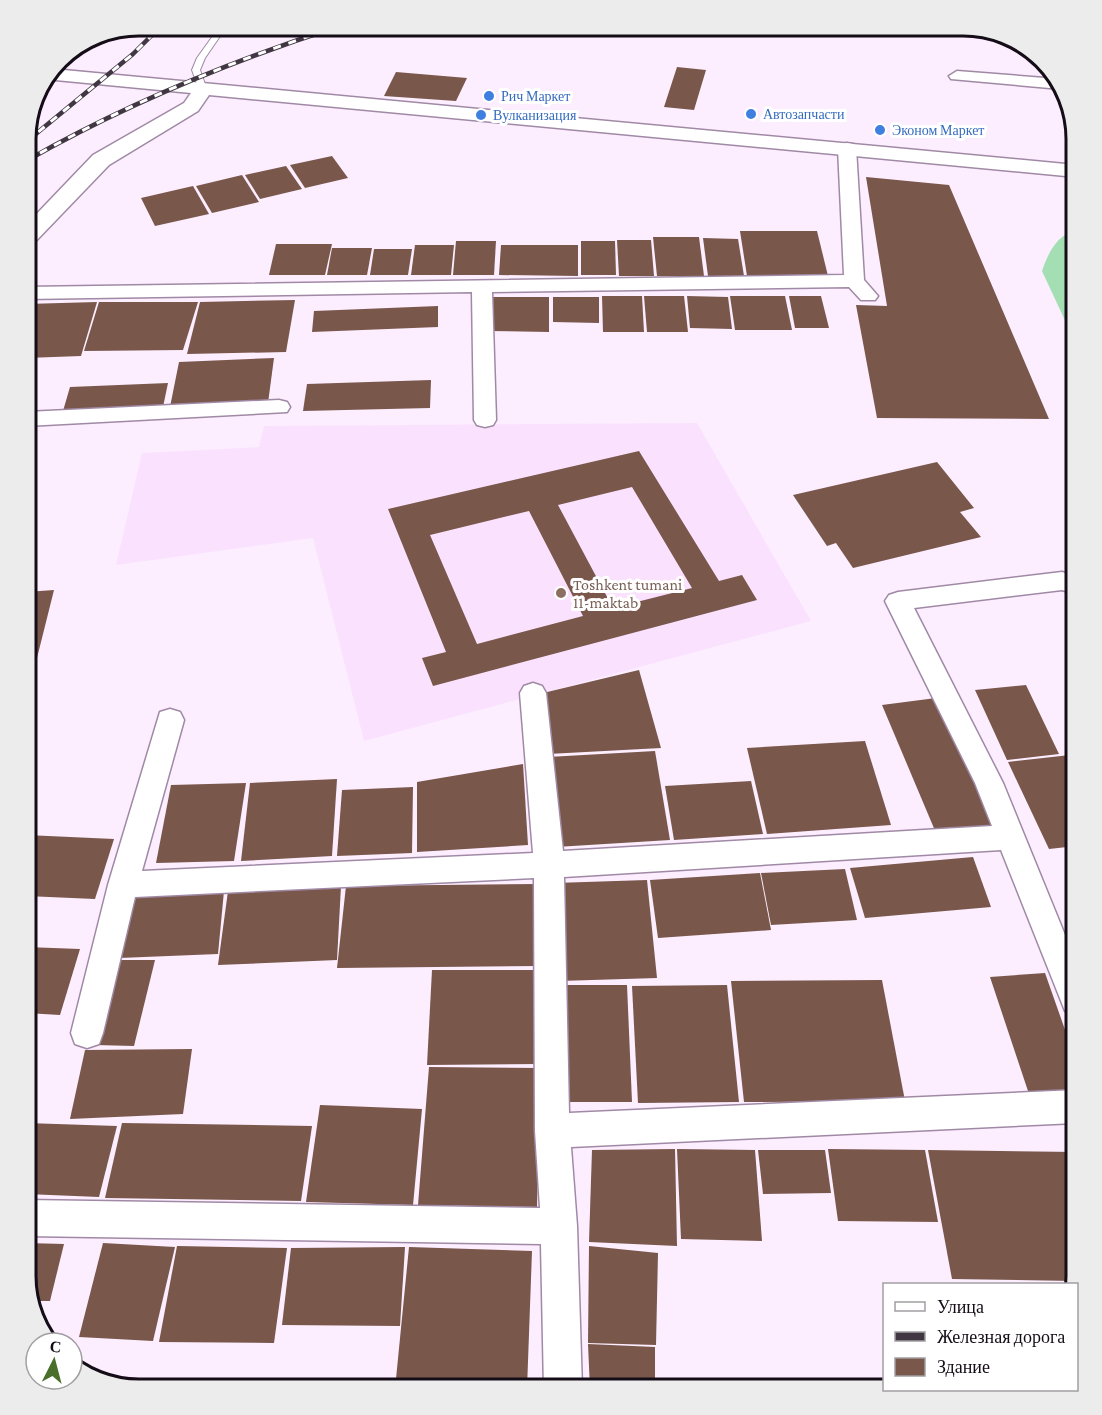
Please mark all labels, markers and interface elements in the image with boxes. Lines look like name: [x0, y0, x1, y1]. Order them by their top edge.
place label: Рич Маркет: [501, 88, 570, 104]
marker: Рич Маркет: [482, 89, 496, 103]
place label: Автозапчасти: [763, 106, 845, 122]
place label: Вулканизация: [493, 107, 577, 123]
marker: Автозапчасти: [744, 107, 758, 121]
marker: Вулканизация: [474, 108, 488, 122]
place label: Эконом Маркет: [892, 122, 985, 138]
marker: Эконом Маркет: [873, 123, 887, 137]
place label: Toshkent tumani 11-maktab: [573, 576, 682, 611]
marker: Toshkent tumani 11-maktab: [554, 586, 568, 600]
legend: [883, 1283, 1078, 1391]
text: Улица: [937, 1297, 984, 1317]
text: Железная дорога: [937, 1327, 1065, 1347]
north arrow: [24, 1331, 84, 1391]
text: С: [49, 1338, 62, 1356]
text: Здание: [937, 1357, 990, 1377]

